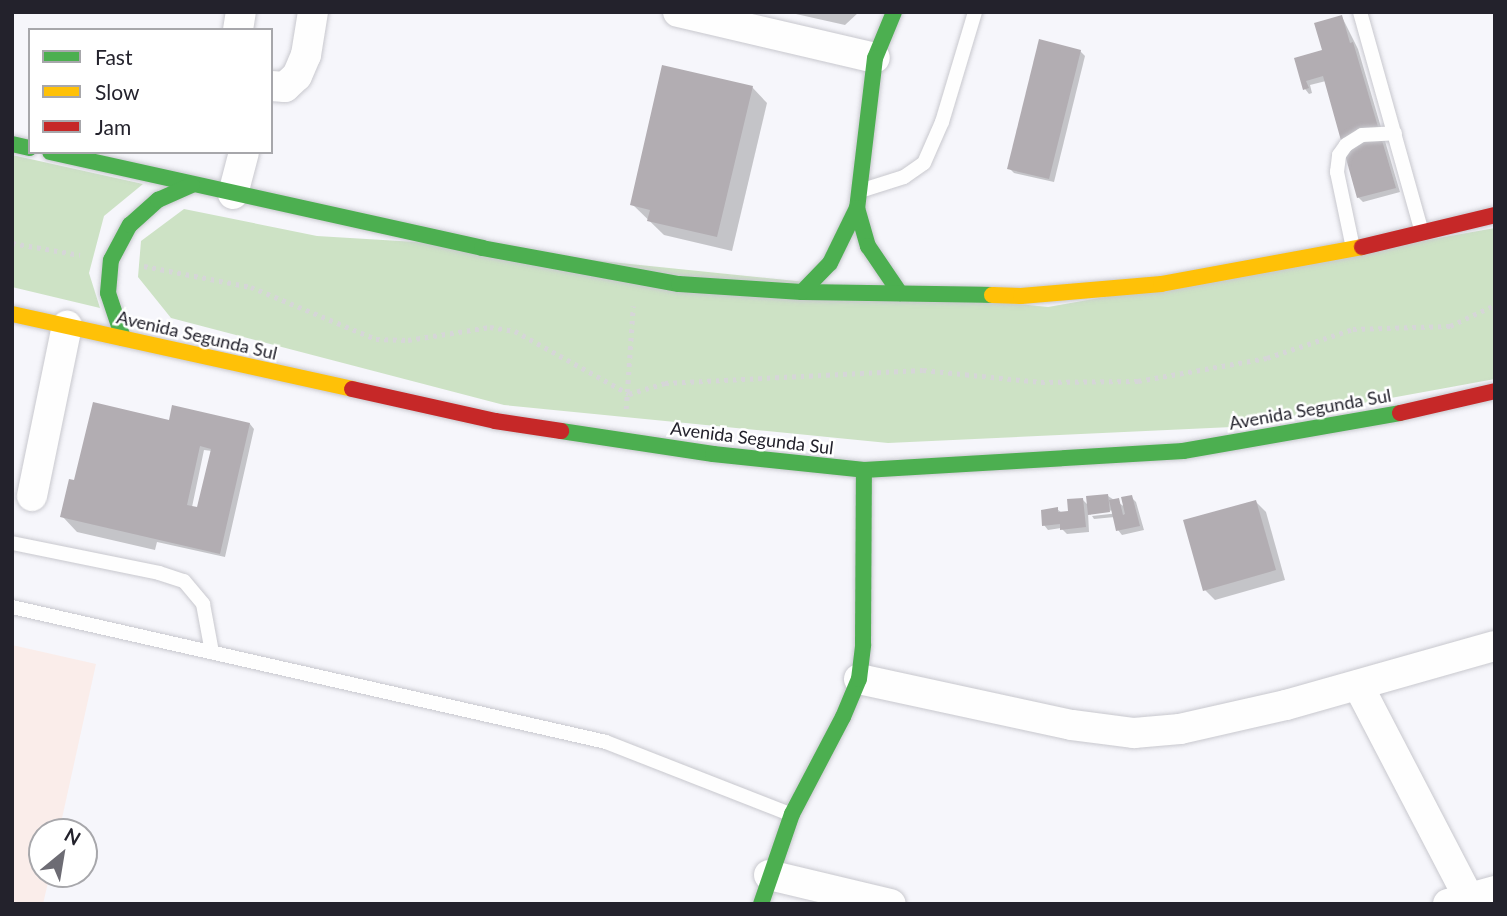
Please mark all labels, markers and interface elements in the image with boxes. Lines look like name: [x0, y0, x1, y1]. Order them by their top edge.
legend: [28, 28, 273, 154]
text: Fast: [95, 44, 132, 69]
text: Slow: [95, 79, 139, 104]
text: Jam: [95, 114, 131, 139]
street label: Avenida Segunda Sul: [115, 306, 279, 364]
street label: Avenida Segunda Sul: [1227, 384, 1393, 434]
street label: Avenida Segunda Sul: [669, 417, 835, 459]
north arrow: [28, 818, 98, 888]
text: N: [61, 822, 85, 850]

